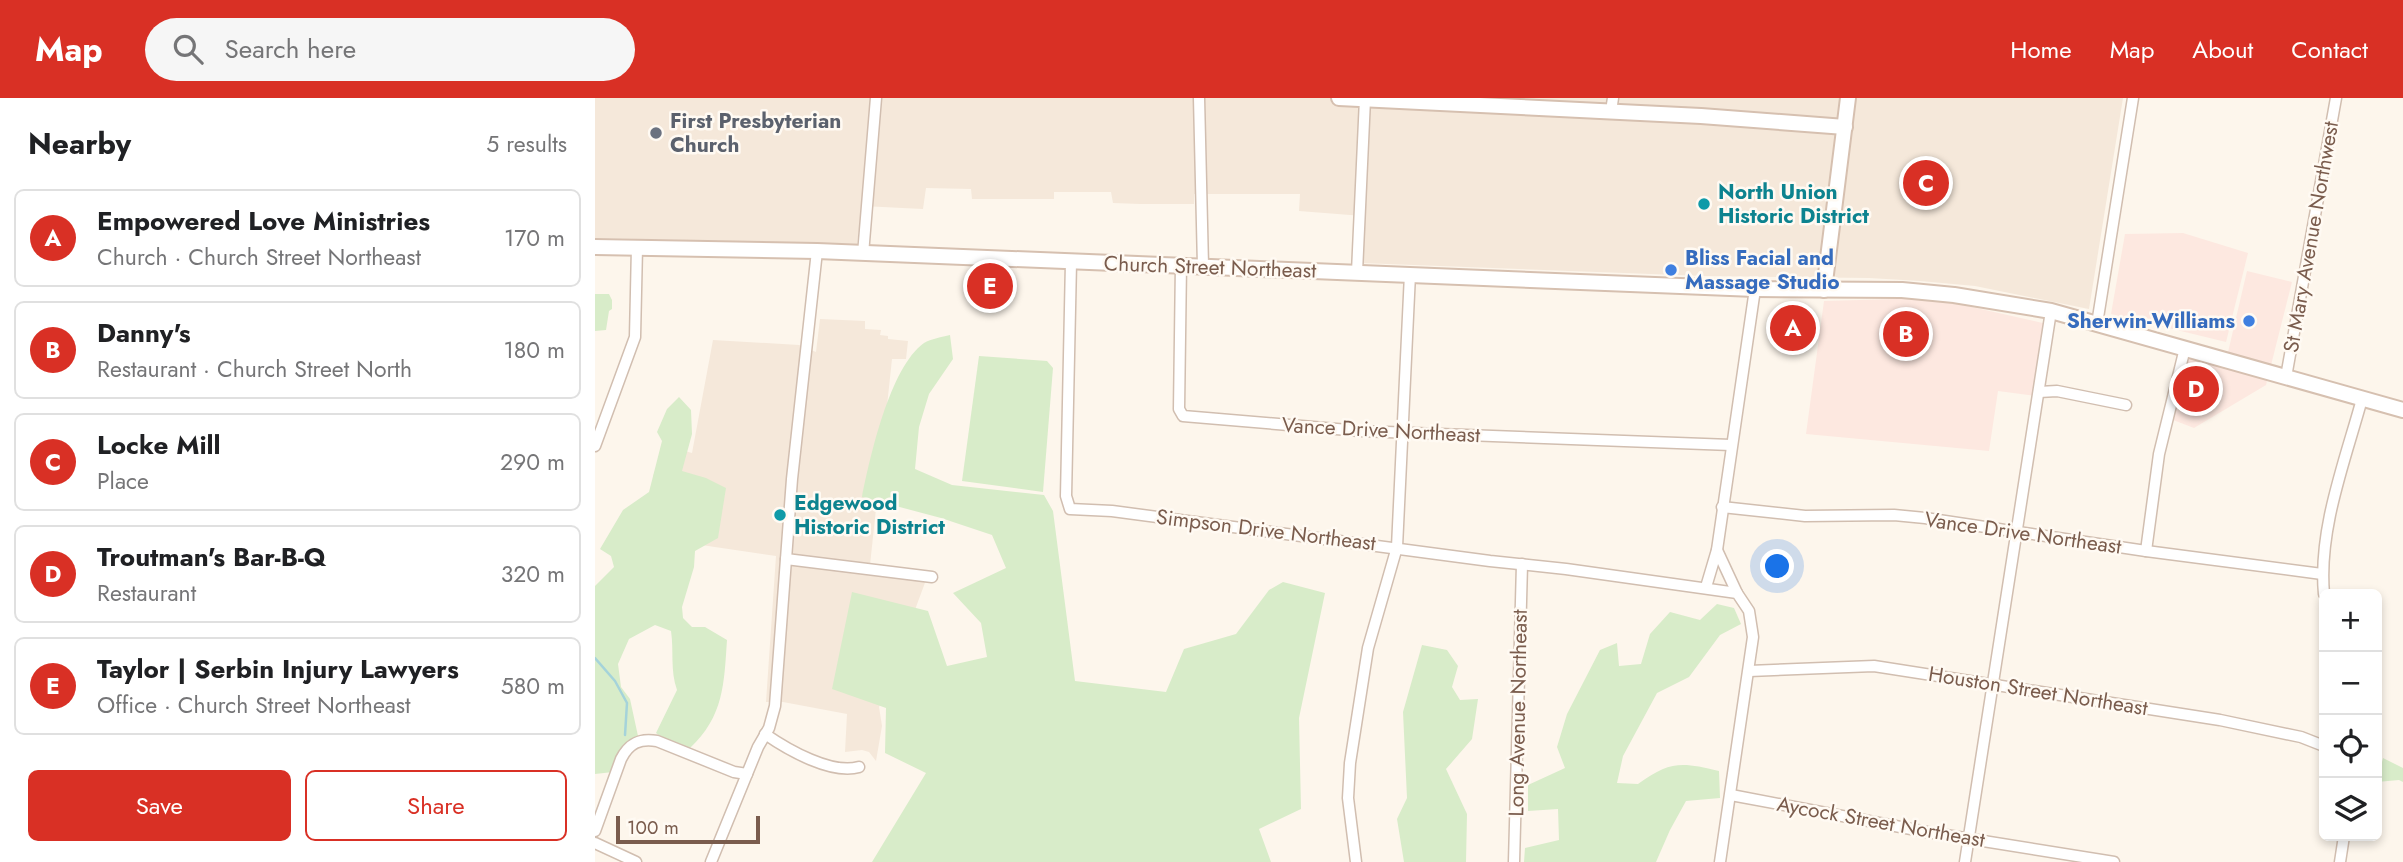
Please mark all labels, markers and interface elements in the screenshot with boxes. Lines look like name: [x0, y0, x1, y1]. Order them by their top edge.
search box: [145, 18, 635, 81]
text: Map: [35, 26, 103, 73]
icon: search: [169, 30, 207, 68]
text: Search here: [225, 30, 356, 68]
text: Home: [2010, 32, 2072, 67]
text: Map: [2110, 32, 2154, 67]
text: About: [2192, 32, 2253, 67]
text: Contact: [2291, 32, 2368, 67]
place label: First Presbyterian Church: [670, 106, 841, 160]
street label: St Mary Avenue Northwest: [2276, 119, 2346, 355]
text: Nearby: [28, 122, 131, 165]
marker: First Presbyterian Church: [648, 125, 664, 141]
text: 5 results: [486, 127, 567, 161]
pin: C: [1903, 157, 1949, 209]
place label: North Union Historic District: [1718, 177, 1869, 231]
marker: North Union Historic District: [1696, 196, 1712, 212]
text: Empowered Love Ministries: [97, 202, 430, 240]
text: A: [45, 221, 61, 255]
text: 170 m: [504, 221, 565, 255]
text: Church · Church Street Northeast: [97, 240, 421, 274]
place label: Bliss Facial and Massage Studio: [1685, 243, 1840, 297]
street label: Church Street Northeast: [1103, 248, 1317, 286]
pin: E: [967, 260, 1013, 312]
marker: Bliss Facial and Massage Studio: [1663, 262, 1679, 278]
pin: A: [1770, 302, 1816, 354]
place label: Sherwin-Williams: [2067, 306, 2235, 336]
pin: B: [1883, 308, 1929, 360]
marker: Sherwin-Williams: [2241, 313, 2257, 329]
text: Danny's: [97, 314, 191, 352]
text: B: [45, 333, 61, 367]
text: 180 m: [503, 333, 565, 367]
text: Restaurant · Church Street North: [97, 352, 412, 386]
pin: D: [2173, 363, 2219, 415]
street label: Vance Drive Northeast: [1281, 410, 1481, 450]
text: Locke Mill: [97, 426, 221, 464]
text: C: [45, 445, 61, 479]
text: 290 m: [500, 445, 565, 479]
text: Place: [97, 464, 149, 498]
place label: Edgewood Historic District: [794, 488, 945, 542]
street label: Simpson Drive Northeast: [1155, 502, 1377, 558]
street label: Vance Drive Northeast: [1923, 504, 2123, 562]
marker: Edgewood Historic District: [772, 507, 788, 523]
text: Troutman's Bar-B-Q: [97, 538, 326, 576]
your location: [1760, 549, 1794, 583]
text: D: [45, 557, 61, 591]
text: 320 m: [501, 557, 565, 591]
text: Restaurant: [97, 576, 196, 610]
map controls: [2319, 589, 2382, 841]
button: +: [2319, 589, 2382, 652]
street label: Long Avenue Northeast: [1501, 609, 1535, 817]
text: Taylor | Serbin Injury Lawyers: [97, 650, 459, 688]
button: −: [2319, 652, 2382, 715]
street label: Houston Street Northeast: [1926, 659, 2150, 723]
text: E: [46, 669, 60, 703]
text: 580 m: [501, 669, 565, 703]
text: Office · Church Street Northeast: [97, 688, 411, 722]
button: locate: [2319, 715, 2382, 778]
button: Save: [28, 770, 291, 841]
button: Share: [305, 770, 567, 841]
button: layers: [2319, 778, 2382, 841]
street label: Aycock Street Northeast: [1775, 789, 1987, 855]
scale bar: [616, 813, 759, 845]
text: 100 m: [627, 814, 679, 841]

